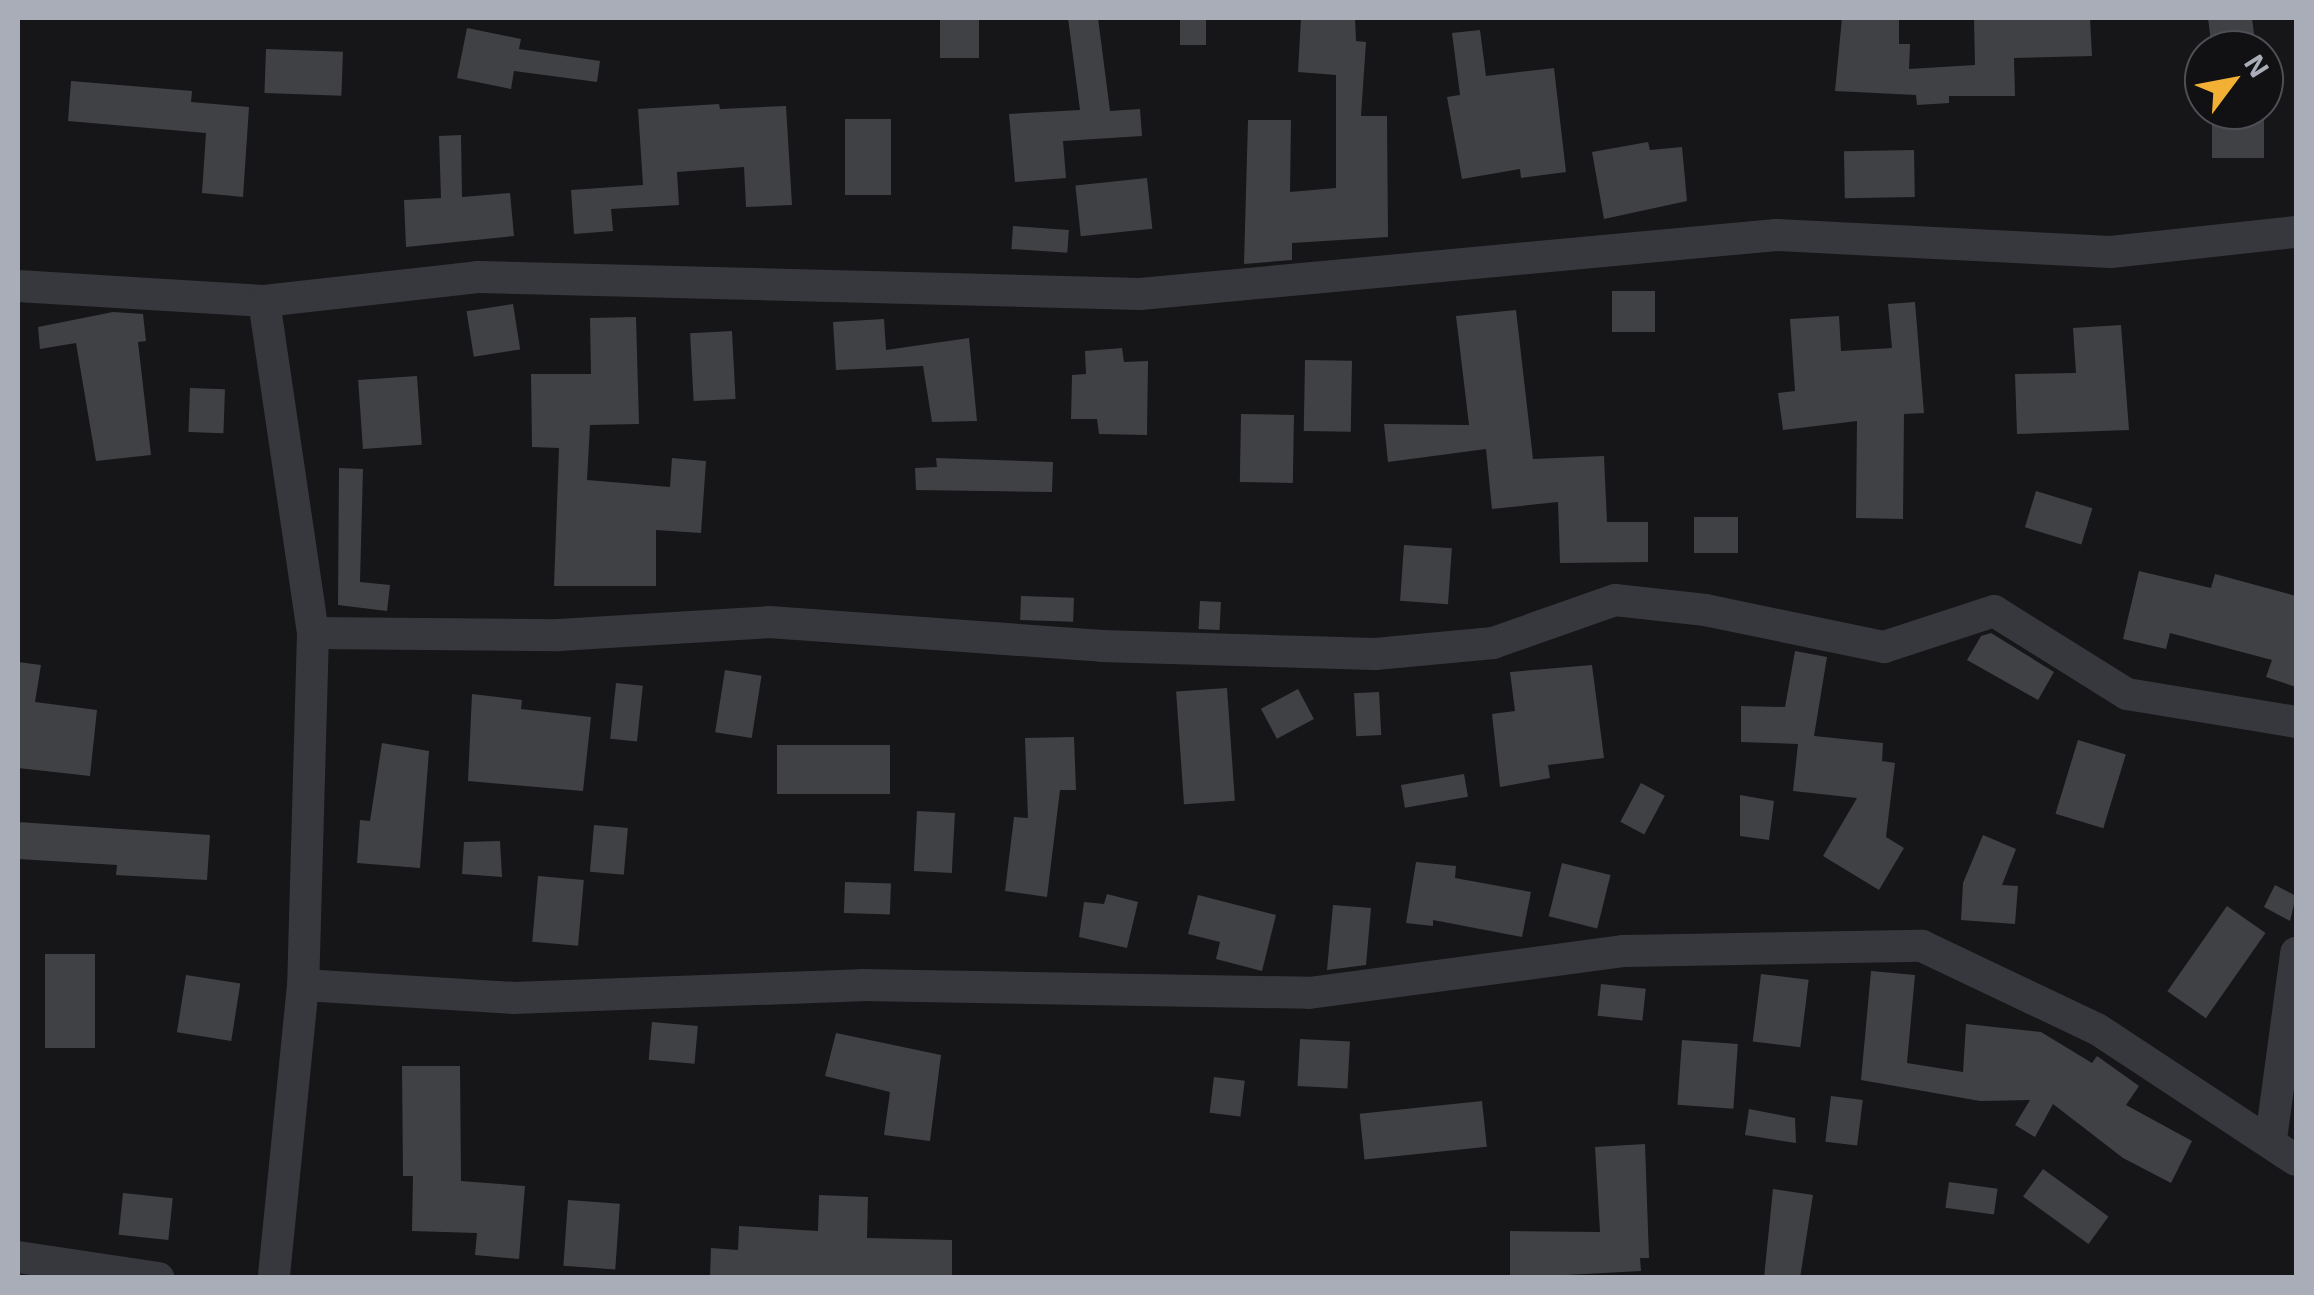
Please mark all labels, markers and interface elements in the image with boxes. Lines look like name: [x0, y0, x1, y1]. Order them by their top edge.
north arrow: [2184, 30, 2284, 130]
text: N: [2238, 48, 2278, 83]

